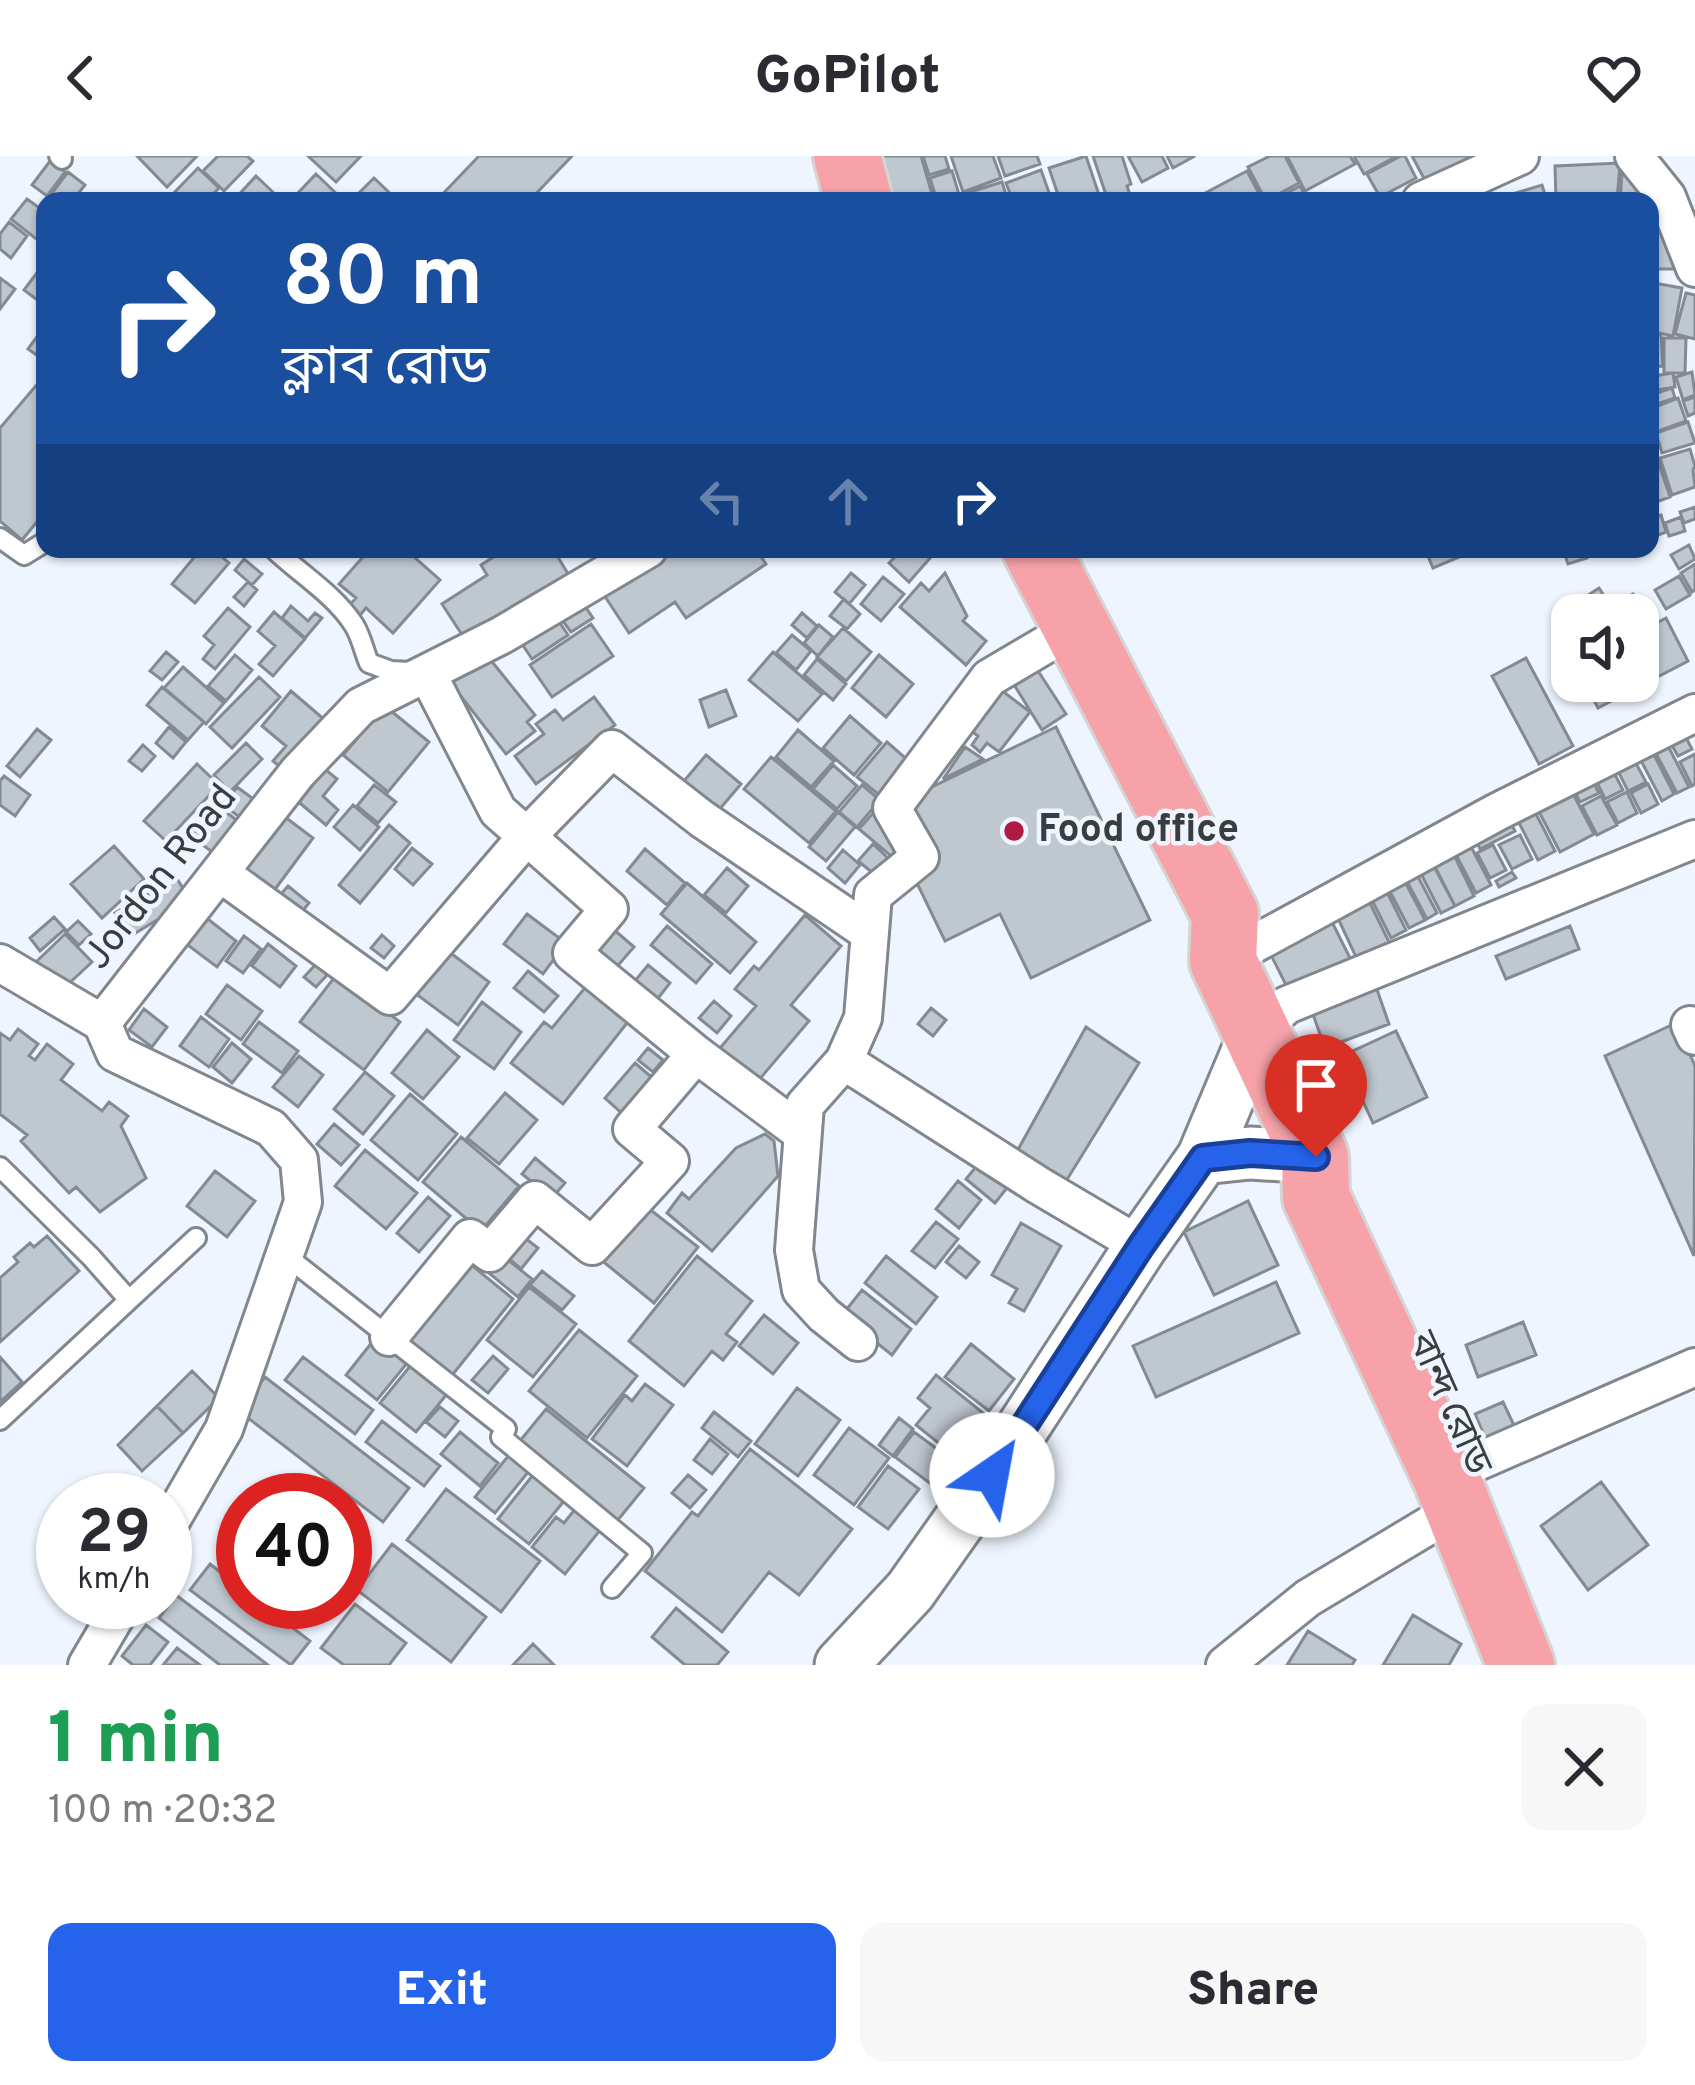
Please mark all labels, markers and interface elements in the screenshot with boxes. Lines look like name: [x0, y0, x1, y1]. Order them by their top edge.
text: GoPilot: [755, 44, 940, 113]
icon: back: [48, 45, 114, 111]
icon: heart: [1581, 45, 1647, 111]
text: 80 m: [282, 229, 483, 335]
icon: right: [84, 240, 240, 396]
text: ক্লাব রোড: [282, 335, 489, 404]
icon: left: [689, 468, 755, 534]
icon: ahead: [815, 468, 881, 534]
icon: right: [941, 468, 1007, 534]
map controls: [1551, 594, 1659, 702]
button: sound: [1551, 594, 1659, 702]
street label: Jordon Road: [74, 775, 250, 981]
place label: Food office: [1038, 807, 1239, 856]
marker: Food office: [1001, 818, 1027, 844]
pin: [1265, 1034, 1367, 1157]
icon: arrive: [1283, 1052, 1349, 1118]
street label: বান্দ রোড: [1394, 1324, 1502, 1484]
position arrow: [929, 1412, 1055, 1538]
speed limit sign: 40: [216, 1473, 372, 1629]
text: 29: [77, 1498, 151, 1574]
text: km/h: [78, 1562, 150, 1599]
text: 1 min: [48, 1697, 224, 1789]
button: close: [1521, 1704, 1647, 1830]
text: 100 m · 20:32: [48, 1788, 277, 1837]
button: Exit: [48, 1923, 836, 2061]
button: Share: [860, 1923, 1647, 2061]

